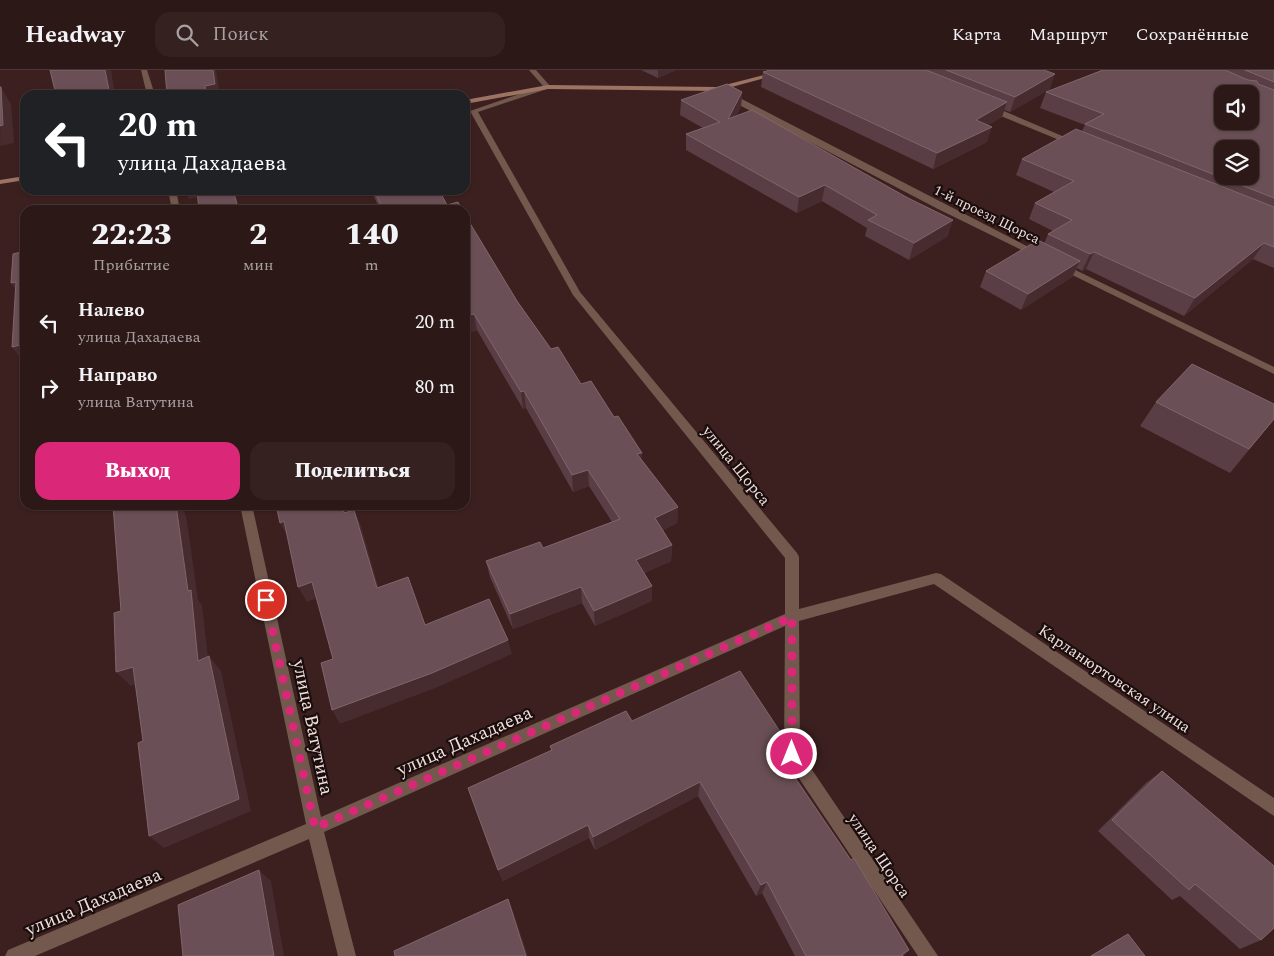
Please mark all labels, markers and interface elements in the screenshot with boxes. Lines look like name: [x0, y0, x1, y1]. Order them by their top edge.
search box: [155, 12, 505, 57]
text: Headway: [25, 17, 125, 53]
text: Поиск: [213, 20, 269, 49]
icon: search: [173, 21, 201, 49]
text: Карта: [952, 21, 1001, 48]
text: Маршрут: [1029, 21, 1108, 48]
text: Сохранённые: [1136, 21, 1249, 48]
map controls: [1214, 85, 1259, 185]
button: sound: [1214, 85, 1259, 130]
text: 20 m: [118, 99, 198, 152]
icon: left: [35, 110, 100, 175]
button: layers: [1214, 140, 1259, 185]
text: улица Дахадаева: [118, 147, 287, 180]
street label: 1-й проезд Щорса: [930, 180, 1044, 249]
text: 22:23: [91, 212, 172, 258]
text: 2: [249, 212, 267, 258]
text: 140: [345, 212, 399, 258]
text: Прибытие: [93, 253, 170, 277]
text: мин: [243, 253, 273, 277]
text: m: [365, 253, 379, 277]
text: Налево: [78, 296, 145, 325]
text: 20 m: [415, 308, 455, 337]
icon: left: [35, 309, 63, 337]
text: улица Дахадаева: [78, 325, 201, 349]
text: Направо: [78, 361, 157, 390]
text: 80 m: [415, 373, 455, 402]
icon: right: [35, 374, 63, 402]
text: улица Ватутина: [78, 390, 194, 414]
street label: улица Щорса: [696, 419, 776, 511]
button: Выход: [35, 442, 240, 500]
button: Поделиться: [250, 442, 455, 500]
pin: [245, 579, 287, 621]
icon: arrive: [252, 586, 280, 614]
street label: Карланюртовская улица: [1033, 619, 1196, 739]
street label: улица Ватутина: [284, 656, 341, 798]
street label: улица Дахадаева: [391, 698, 538, 785]
position arrow: [765, 727, 817, 779]
street label: улица Щорса: [841, 808, 916, 903]
street label: улица Дахадаева: [20, 860, 167, 945]

